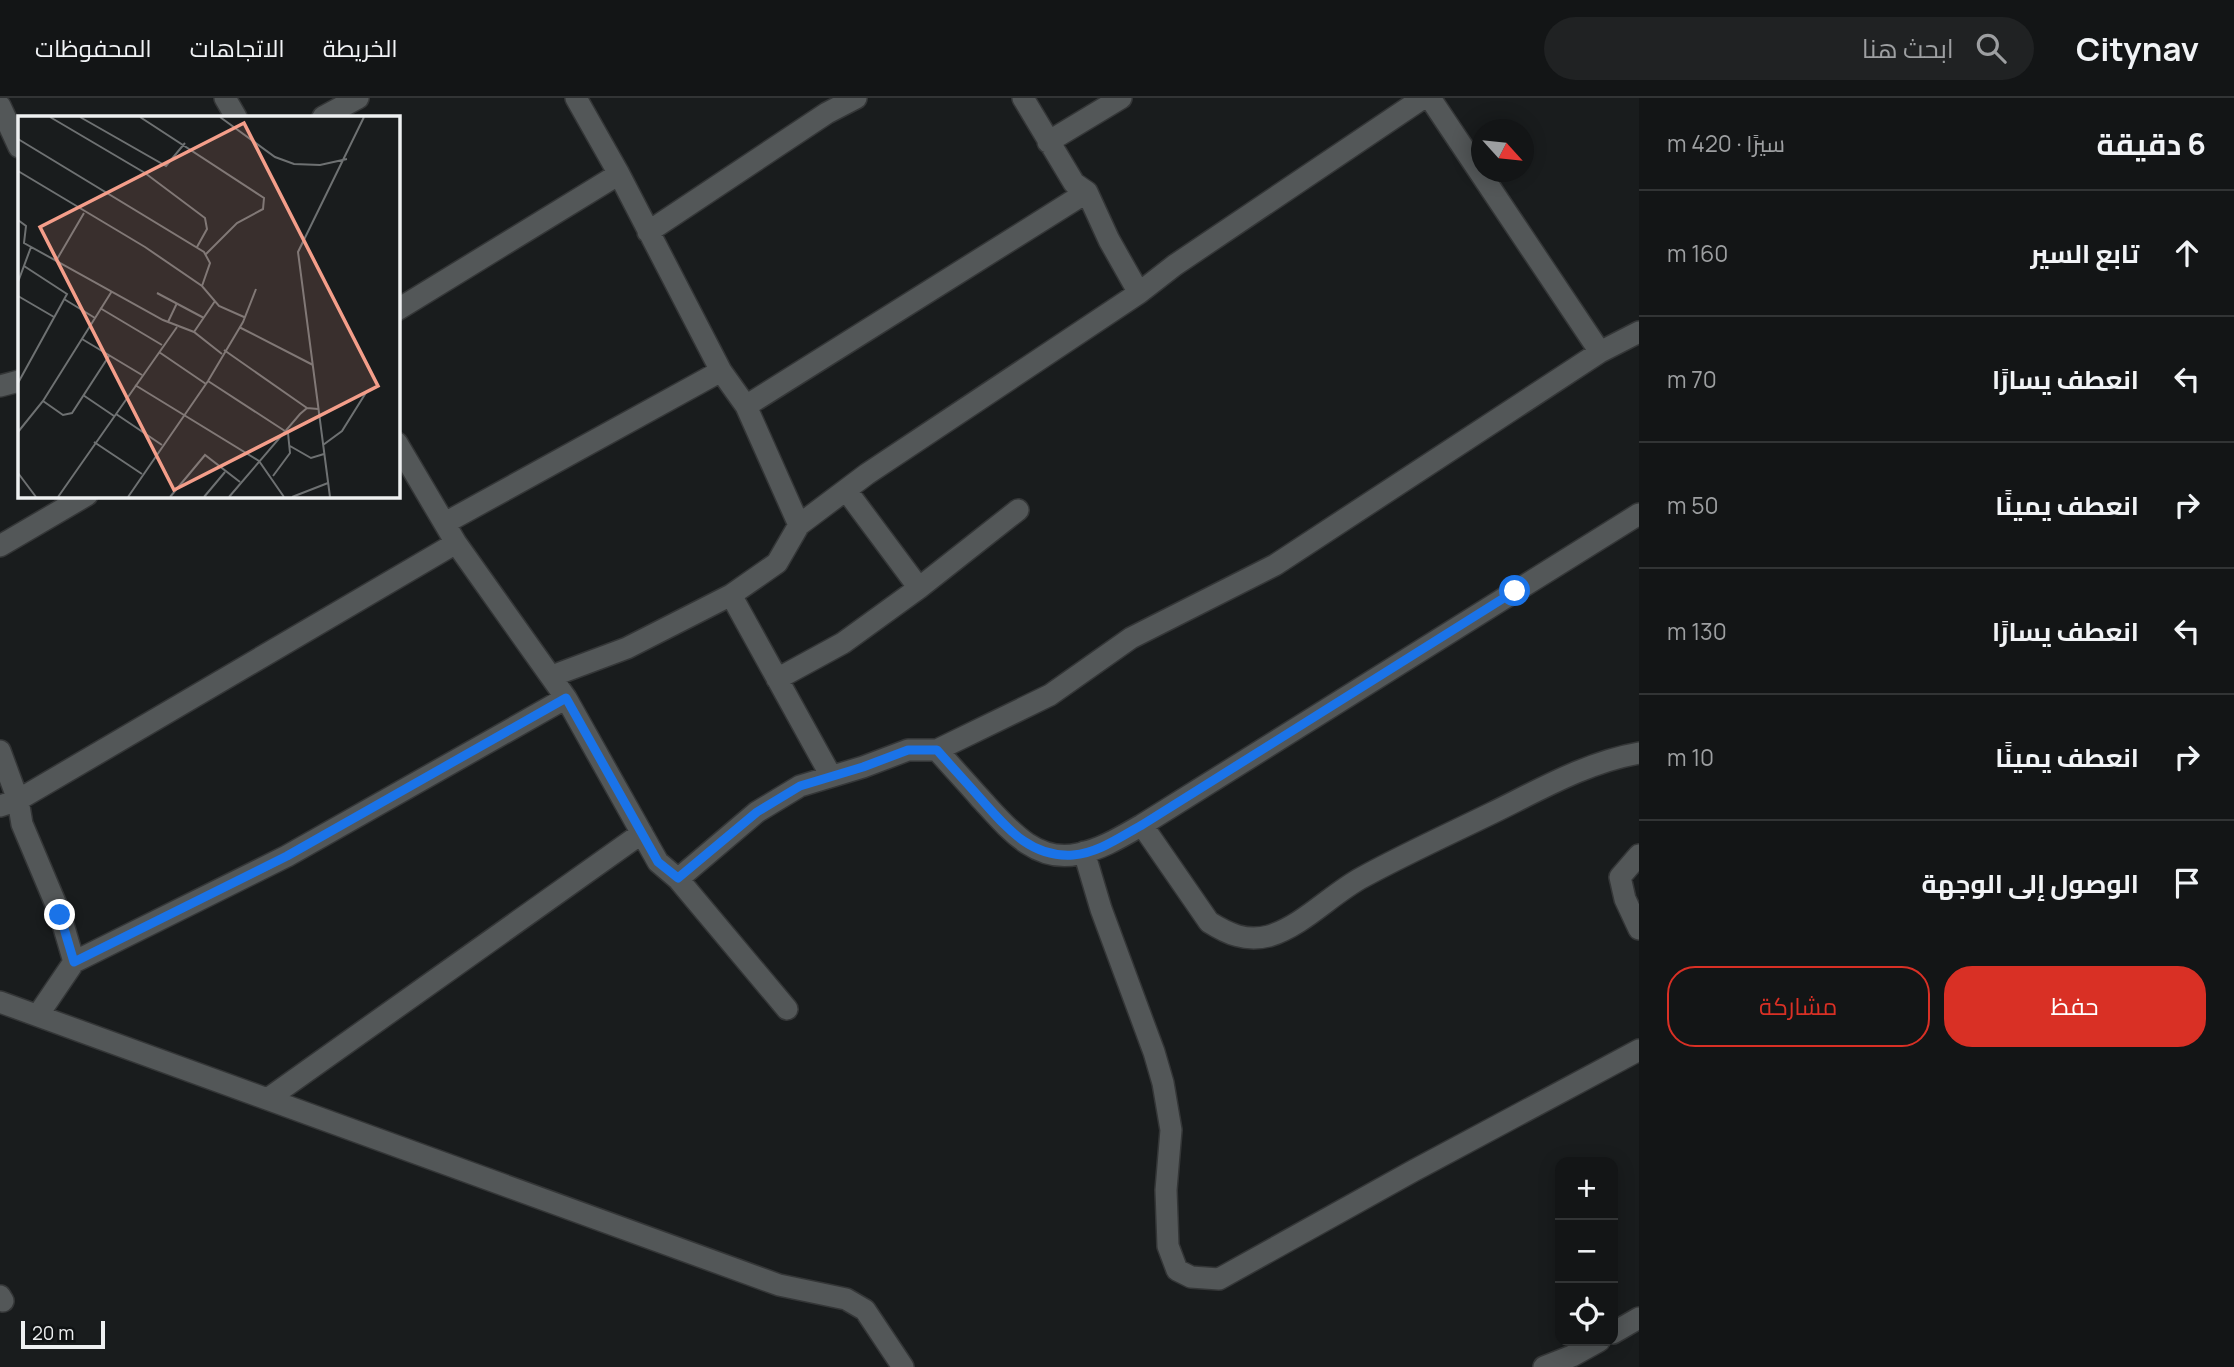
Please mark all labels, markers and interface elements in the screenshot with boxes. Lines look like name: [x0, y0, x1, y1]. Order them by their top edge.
search box: [1544, 17, 2034, 80]
text: Citynav: [2076, 26, 2199, 71]
icon: search: [1972, 29, 2010, 67]
text: ابحث هنا: [1862, 30, 1954, 66]
text: المحفوظات: [35, 31, 152, 64]
text: الاتجاهات: [190, 31, 285, 64]
text: الخريطة: [323, 31, 398, 64]
inset map: [18, 116, 399, 497]
north arrow: [1471, 119, 1534, 182]
text: 6 دقيقة: [2097, 123, 2206, 164]
text: سيرًا · 420 m: [1667, 127, 1785, 159]
icon: ahead: [2168, 234, 2206, 272]
text: تابع السير: [2030, 235, 2139, 271]
text: 160 m: [1667, 237, 1728, 269]
icon: left: [2168, 360, 2206, 398]
text: انعطف يسارًا: [1992, 361, 2139, 397]
text: 70 m: [1667, 363, 1717, 395]
icon: right: [2168, 486, 2206, 524]
text: انعطف يمينًا: [1995, 487, 2139, 523]
text: 50 m: [1667, 489, 1718, 521]
route start: [1499, 575, 1530, 606]
icon: left: [2168, 612, 2206, 650]
text: انعطف يسارًا: [1992, 613, 2139, 649]
text: 130 m: [1667, 615, 1727, 647]
icon: right: [2168, 738, 2206, 776]
text: انعطف يمينًا: [1995, 739, 2139, 775]
text: 10 m: [1667, 741, 1714, 773]
icon: arrive: [2168, 864, 2206, 902]
text: الوصول إلى الوجهة: [1921, 865, 2139, 901]
route end: [44, 899, 75, 930]
button: مشاركة: [1667, 966, 1930, 1047]
button: حفظ: [1944, 966, 2206, 1047]
map controls: [1555, 1157, 1618, 1346]
button: +: [1555, 1157, 1618, 1220]
button: −: [1555, 1220, 1618, 1283]
button: locate: [1555, 1283, 1618, 1346]
scale bar: [21, 1318, 105, 1350]
text: 20 m: [32, 1320, 74, 1346]

